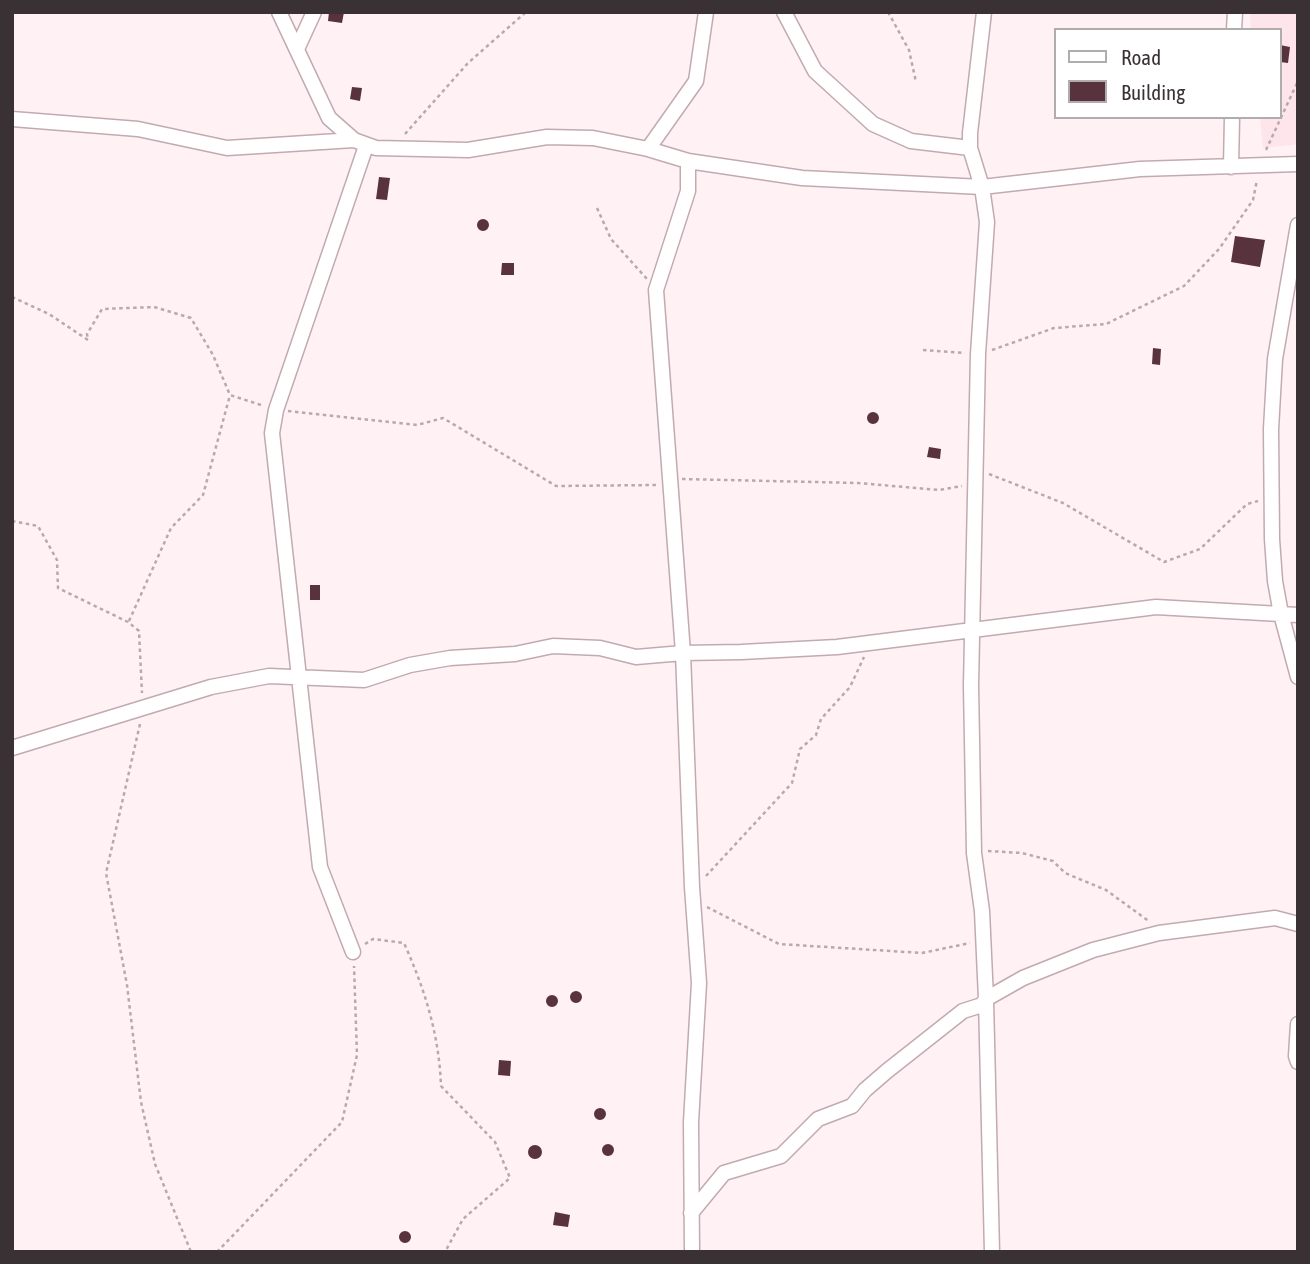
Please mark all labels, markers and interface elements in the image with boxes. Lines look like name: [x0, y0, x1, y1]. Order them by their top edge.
legend: [1054, 28, 1282, 119]
text: Road: [1121, 45, 1161, 69]
text: Building: [1121, 80, 1185, 104]

